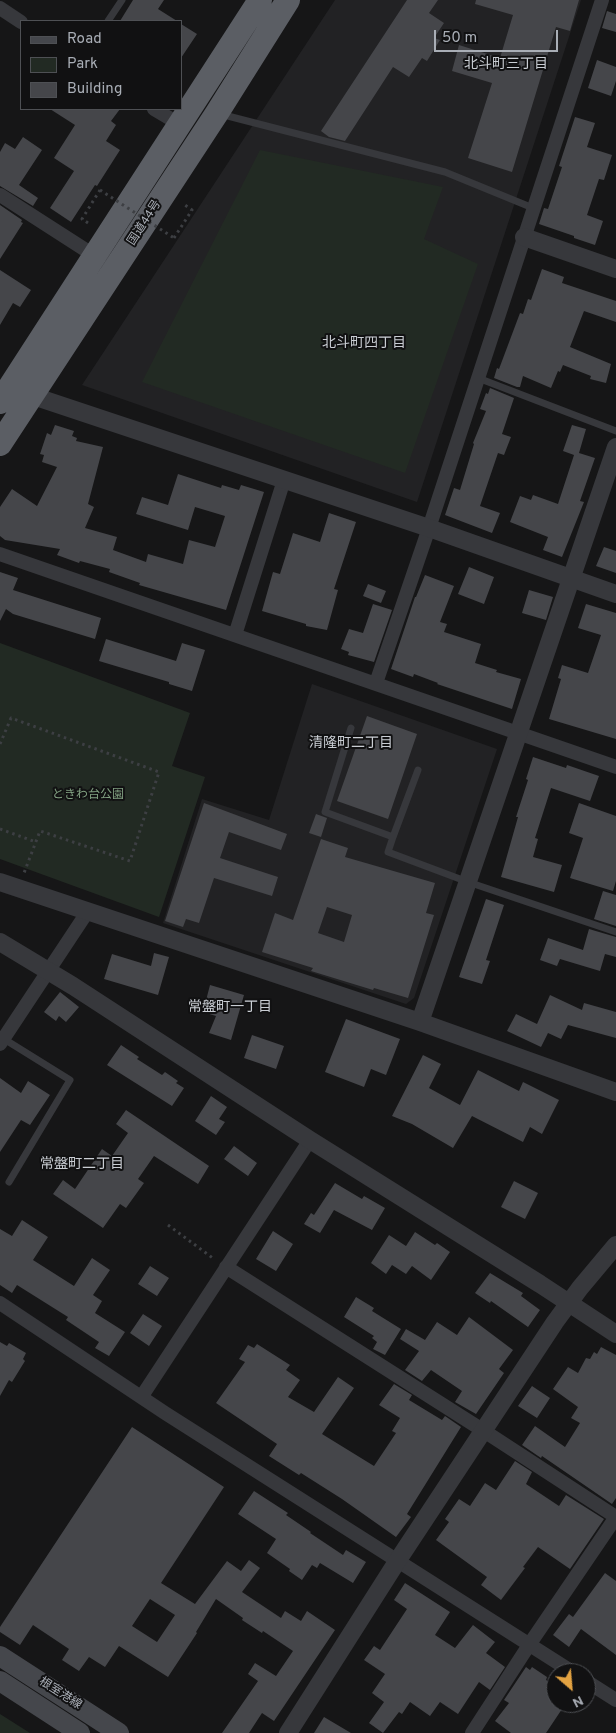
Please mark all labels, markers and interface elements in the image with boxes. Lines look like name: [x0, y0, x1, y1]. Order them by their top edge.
legend: [20, 20, 182, 110]
scale bar: [436, 20, 560, 52]
text: 50 m: [442, 29, 477, 48]
text: Road: [67, 30, 102, 49]
text: Park: [67, 55, 98, 74]
district label: 北斗町三丁目: [464, 57, 548, 73]
text: Building: [67, 80, 122, 99]
street label: 国道44号: [125, 198, 165, 248]
district label: 北斗町四丁目: [322, 336, 406, 352]
district label: 清隆町二丁目: [309, 736, 393, 752]
park label: ときわ台公園: [52, 789, 124, 803]
district label: 常盤町一丁目: [188, 1000, 272, 1016]
district label: 常盤町二丁目: [40, 1157, 124, 1173]
north arrow: [546, 1663, 596, 1713]
street label: 根室港線: [36, 1675, 84, 1713]
text: N: [569, 1691, 586, 1711]

